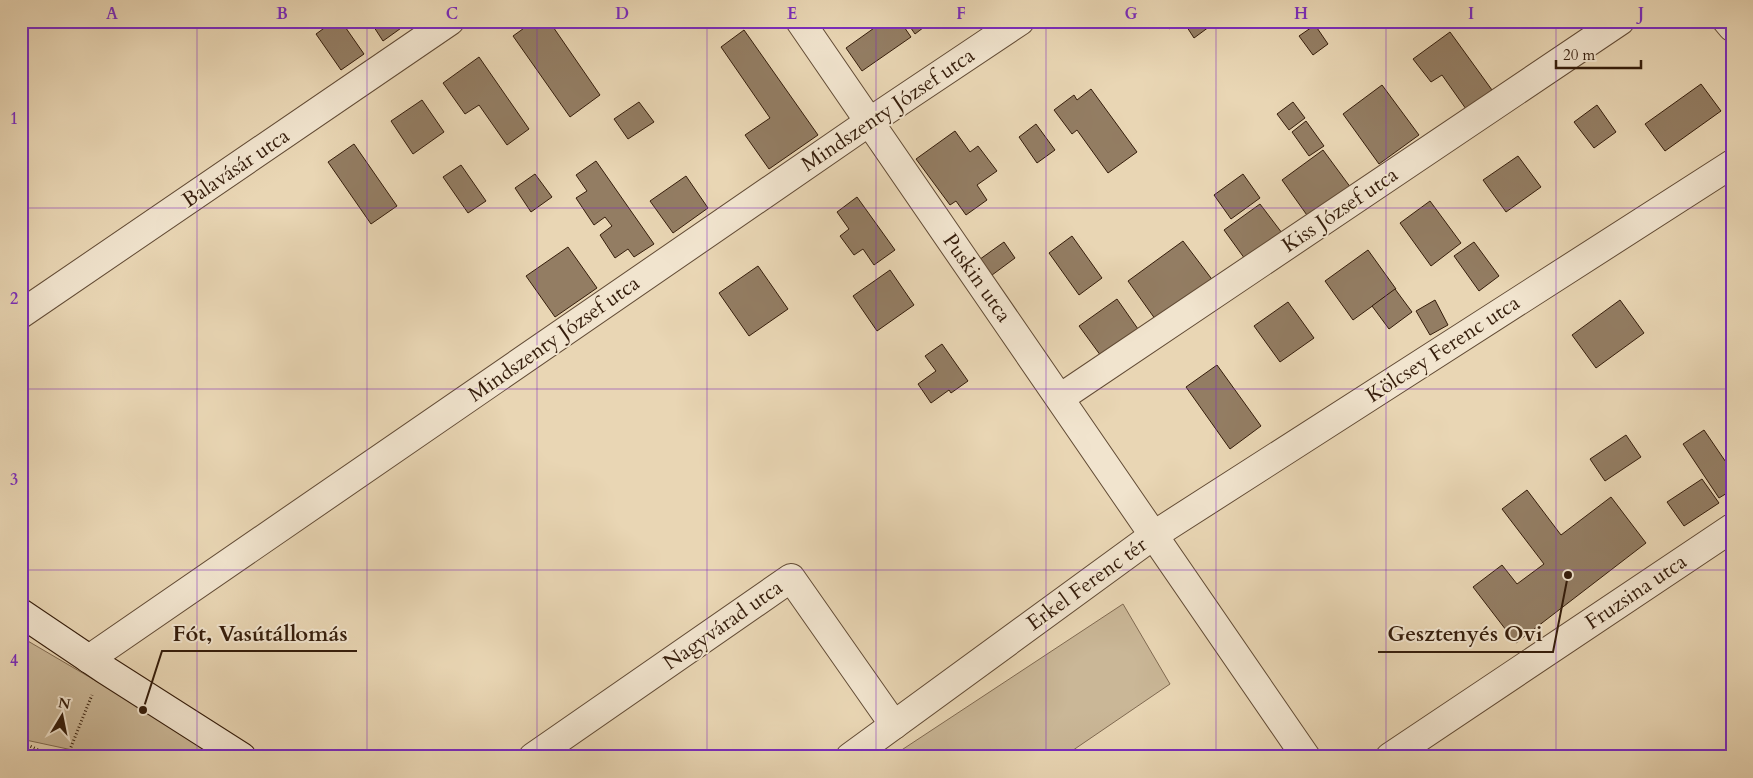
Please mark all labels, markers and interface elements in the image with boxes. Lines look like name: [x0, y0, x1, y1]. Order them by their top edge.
text: A: [106, 3, 118, 25]
text: B: [276, 3, 288, 25]
text: C: [446, 3, 458, 25]
text: D: [615, 3, 629, 25]
text: E: [787, 3, 797, 25]
text: F: [956, 3, 966, 25]
text: G: [1124, 3, 1138, 25]
text: H: [1294, 3, 1308, 25]
text: I: [1468, 3, 1474, 25]
text: J: [1636, 3, 1644, 25]
scale bar: [1556, 38, 1640, 70]
street label: Mindszenty József utca: [796, 41, 980, 179]
text: 20 m: [1563, 45, 1595, 65]
text: 1: [10, 108, 18, 130]
street label: Balavásár utca: [177, 121, 295, 215]
street label: Kiss József utca: [1276, 160, 1404, 260]
street label: Puskin utca: [936, 228, 1018, 328]
street label: Mindszenty József utca: [462, 269, 646, 409]
text: 2: [10, 288, 18, 310]
street label: Kölcsey Ferenc utca: [1361, 288, 1525, 410]
text: 3: [10, 469, 18, 491]
street label: Erkel Ferenc tér: [1021, 530, 1153, 637]
street label: Fruzsina utca: [1579, 547, 1693, 637]
street label: Nagyvárad utca: [657, 573, 789, 677]
callout: Fót, Vasútállomás: [162, 614, 357, 651]
callout: Gesztenyés Ovi: [1378, 615, 1553, 652]
text: Fót, Vasútállomás: [172, 619, 348, 649]
text: Gesztenyés Ovi: [1387, 619, 1543, 649]
text: 4: [10, 650, 18, 672]
north arrow: [38, 690, 88, 740]
text: N: [57, 693, 72, 714]

